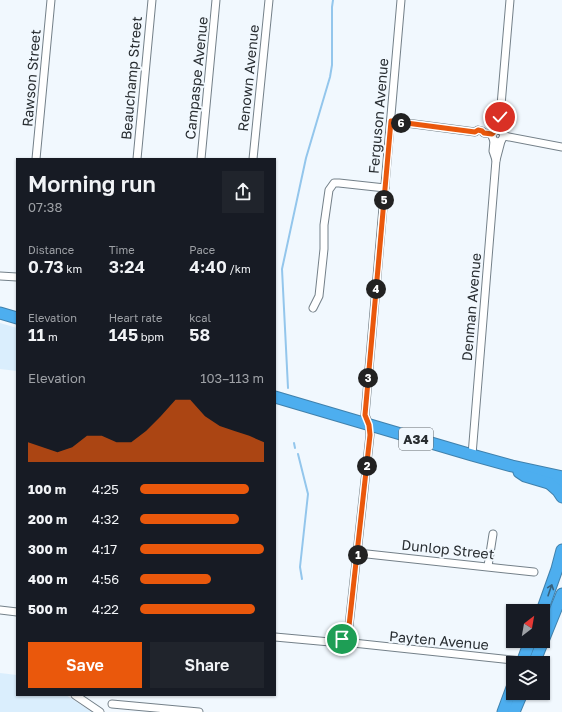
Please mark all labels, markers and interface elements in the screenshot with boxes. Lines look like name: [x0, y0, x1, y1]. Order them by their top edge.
street label: Beauchamp Street: [117, 16, 145, 140]
street label: Campaspe Avenue: [181, 16, 211, 140]
street label: Renown Avenue: [234, 24, 262, 132]
street label: Rawson Street: [18, 29, 44, 127]
street label: Ferguson Avenue: [364, 57, 392, 175]
pin: [483, 100, 517, 134]
icon: check: [489, 106, 511, 128]
pin: 6: [391, 113, 411, 133]
text: 6: [398, 116, 405, 129]
text: Morning run: [28, 170, 156, 197]
button: share: [222, 171, 264, 213]
pin: 5: [374, 190, 394, 210]
text: 5: [381, 193, 387, 206]
text: 07:38: [28, 199, 62, 215]
text: Distance: [28, 243, 74, 256]
text: Time: [109, 243, 135, 256]
text: Pace: [189, 243, 215, 256]
street label: Denman Avenue: [458, 252, 484, 362]
text: 0.73: [28, 256, 64, 277]
text: 3:24: [109, 256, 145, 277]
text: 4:40: [189, 256, 227, 277]
text: km: [64, 262, 82, 275]
text: /km: [227, 262, 251, 275]
pin: 4: [366, 279, 386, 299]
text: 4: [373, 282, 379, 295]
text: Elevation: [28, 311, 77, 324]
text: Heart rate: [109, 311, 162, 324]
text: kcal: [189, 311, 211, 324]
text: 11: [28, 324, 45, 345]
text: 145: [109, 324, 138, 345]
text: 58: [189, 324, 210, 345]
text: m: [45, 330, 58, 343]
text: bpm: [138, 330, 164, 343]
pin: 3: [358, 368, 378, 388]
text: Elevation: [28, 370, 86, 386]
text: 103–113 m: [200, 370, 264, 386]
text: 3: [365, 371, 371, 384]
road number: A34: [399, 428, 433, 450]
pin: 2: [357, 456, 377, 476]
text: 2: [364, 459, 370, 472]
text: 100 m: [28, 481, 66, 497]
text: 4:25: [92, 481, 119, 497]
text: 200 m: [28, 511, 67, 527]
text: 4:32: [92, 511, 119, 527]
street label: Dunlop Street: [401, 536, 495, 562]
text: 300 m: [28, 541, 67, 557]
text: 4:17: [92, 541, 117, 557]
pin: 1: [348, 545, 368, 565]
text: 1: [355, 548, 361, 561]
text: 400 m: [28, 571, 68, 587]
text: 4:56: [92, 571, 119, 587]
one-way arrow: [547, 584, 554, 597]
text: 500 m: [28, 601, 67, 617]
text: 4:22: [92, 601, 119, 617]
north arrow: [506, 604, 550, 648]
map controls: [506, 604, 550, 700]
pin: [325, 622, 359, 656]
street label: Payten Avenue: [388, 627, 490, 653]
icon: arrive: [331, 628, 353, 650]
button: Save: [28, 642, 142, 688]
button: Share: [150, 642, 264, 688]
button: layers: [506, 656, 550, 700]

